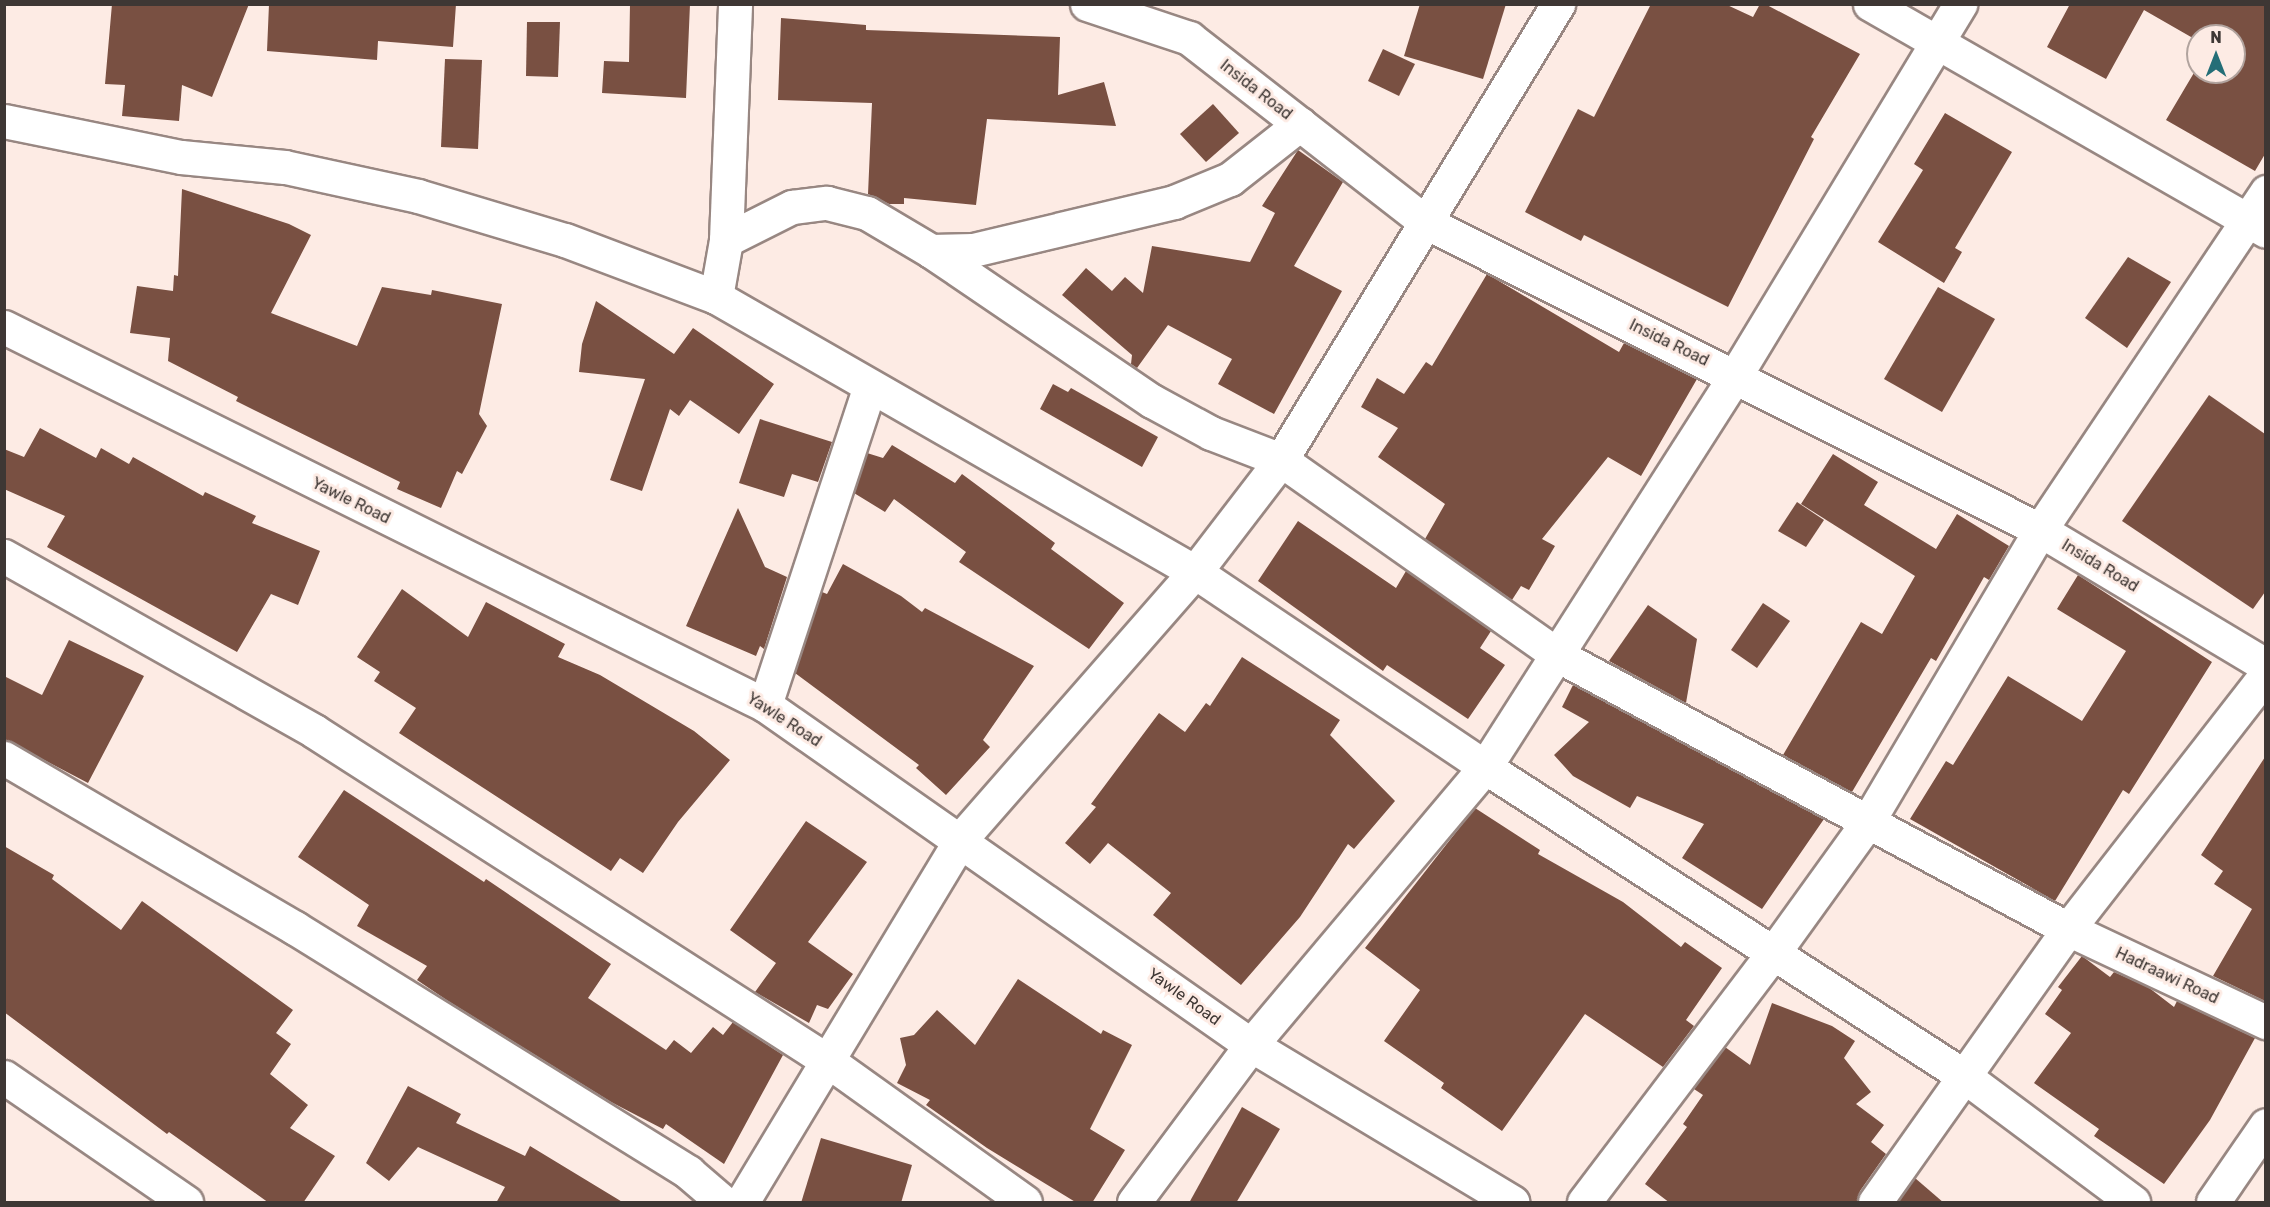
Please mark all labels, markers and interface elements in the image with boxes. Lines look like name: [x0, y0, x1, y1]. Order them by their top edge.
north arrow: [2186, 24, 2246, 84]
text: N: [2210, 28, 2222, 47]
street label: Insida Road: [1216, 56, 1296, 124]
street label: Insida Road: [1626, 315, 1712, 371]
street label: Yawle Road: [309, 474, 393, 528]
street label: Insida Road: [2058, 536, 2142, 596]
street label: Yawle Road: [743, 689, 825, 751]
street label: Hadraawi Road: [2112, 944, 2222, 1008]
street label: Yawle Road: [1144, 964, 1224, 1030]

